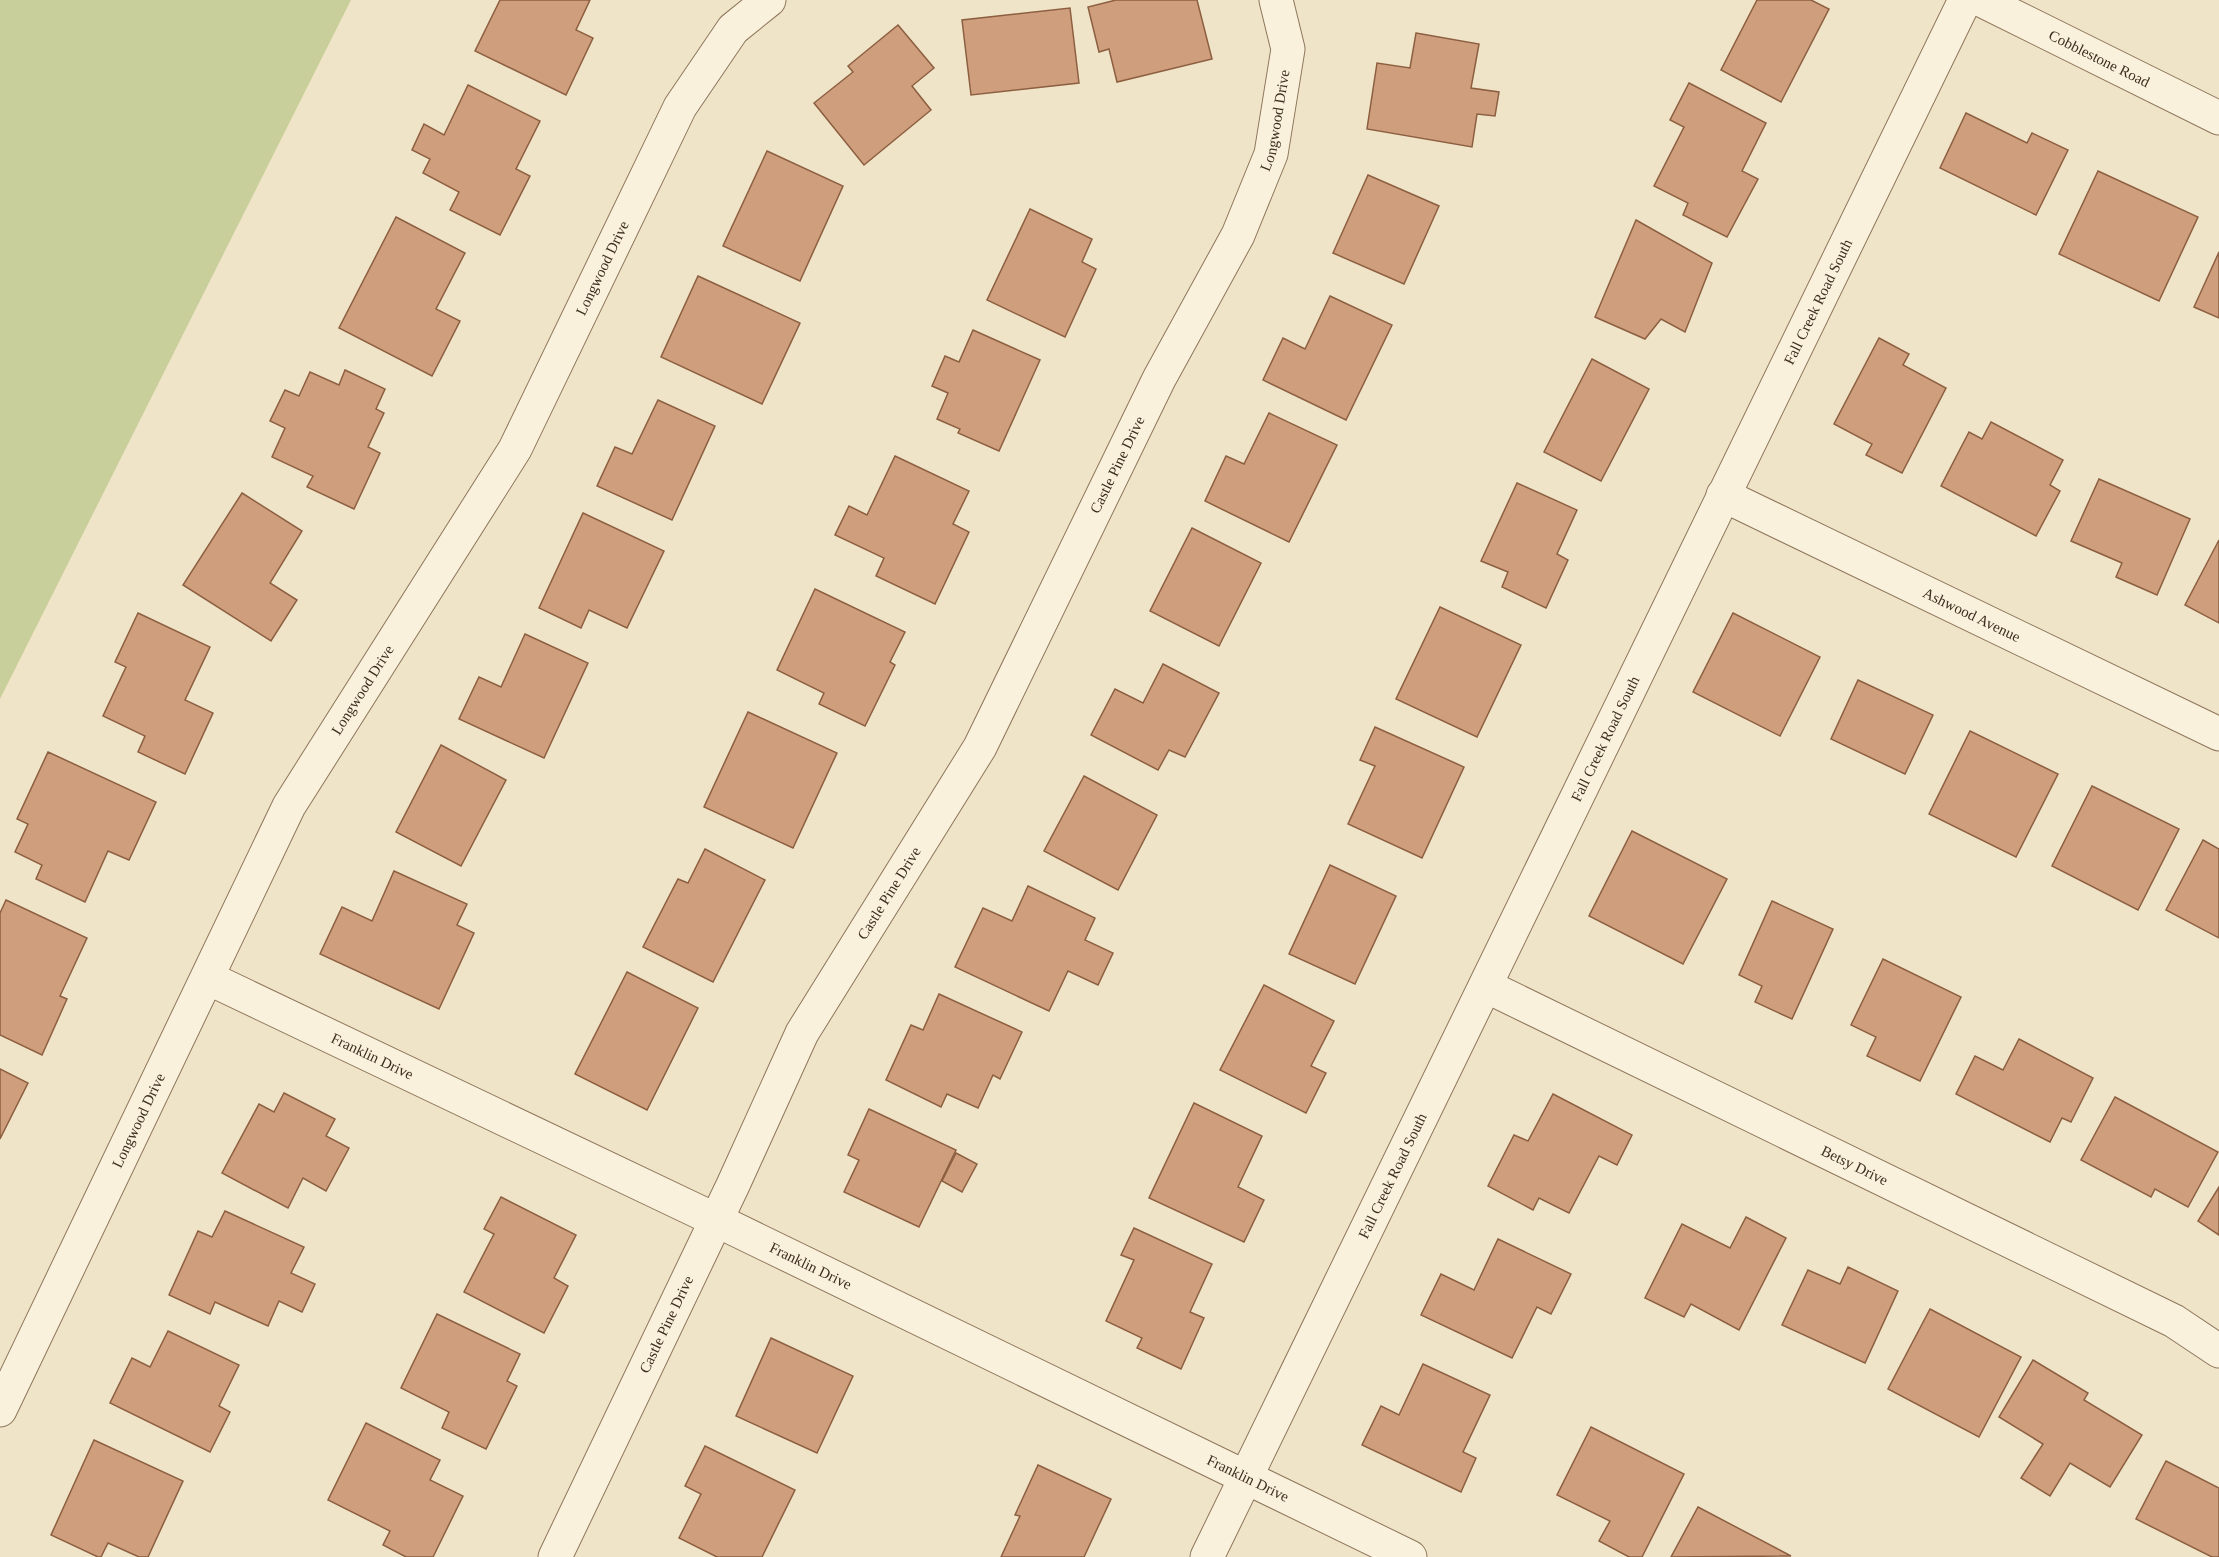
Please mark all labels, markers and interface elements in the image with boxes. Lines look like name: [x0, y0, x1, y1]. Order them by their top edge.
street label: Cobblestone Road: [2046, 27, 2153, 91]
street label: Longwood Drive: [1257, 68, 1293, 173]
street label: Longwood Drive: [573, 218, 632, 318]
street label: Fall Creek Road South: [1781, 236, 1855, 367]
street label: Castle Pine Drive: [1087, 413, 1148, 516]
street label: Ashwood Avenue: [1920, 585, 2023, 645]
street label: Longwood Drive: [328, 642, 397, 738]
street label: Fall Creek Road South: [1568, 673, 1643, 804]
street label: Castle Pine Drive: [854, 844, 924, 942]
street label: Franklin Drive: [329, 1030, 416, 1083]
street label: Longwood Drive: [109, 1070, 168, 1170]
street label: Fall Creek Road South: [1355, 1110, 1430, 1241]
street label: Betsy Drive: [1819, 1143, 1891, 1189]
street label: Franklin Drive: [767, 1239, 854, 1293]
street label: Castle Pine Drive: [636, 1273, 697, 1375]
street label: Franklin Drive: [1204, 1452, 1292, 1505]

